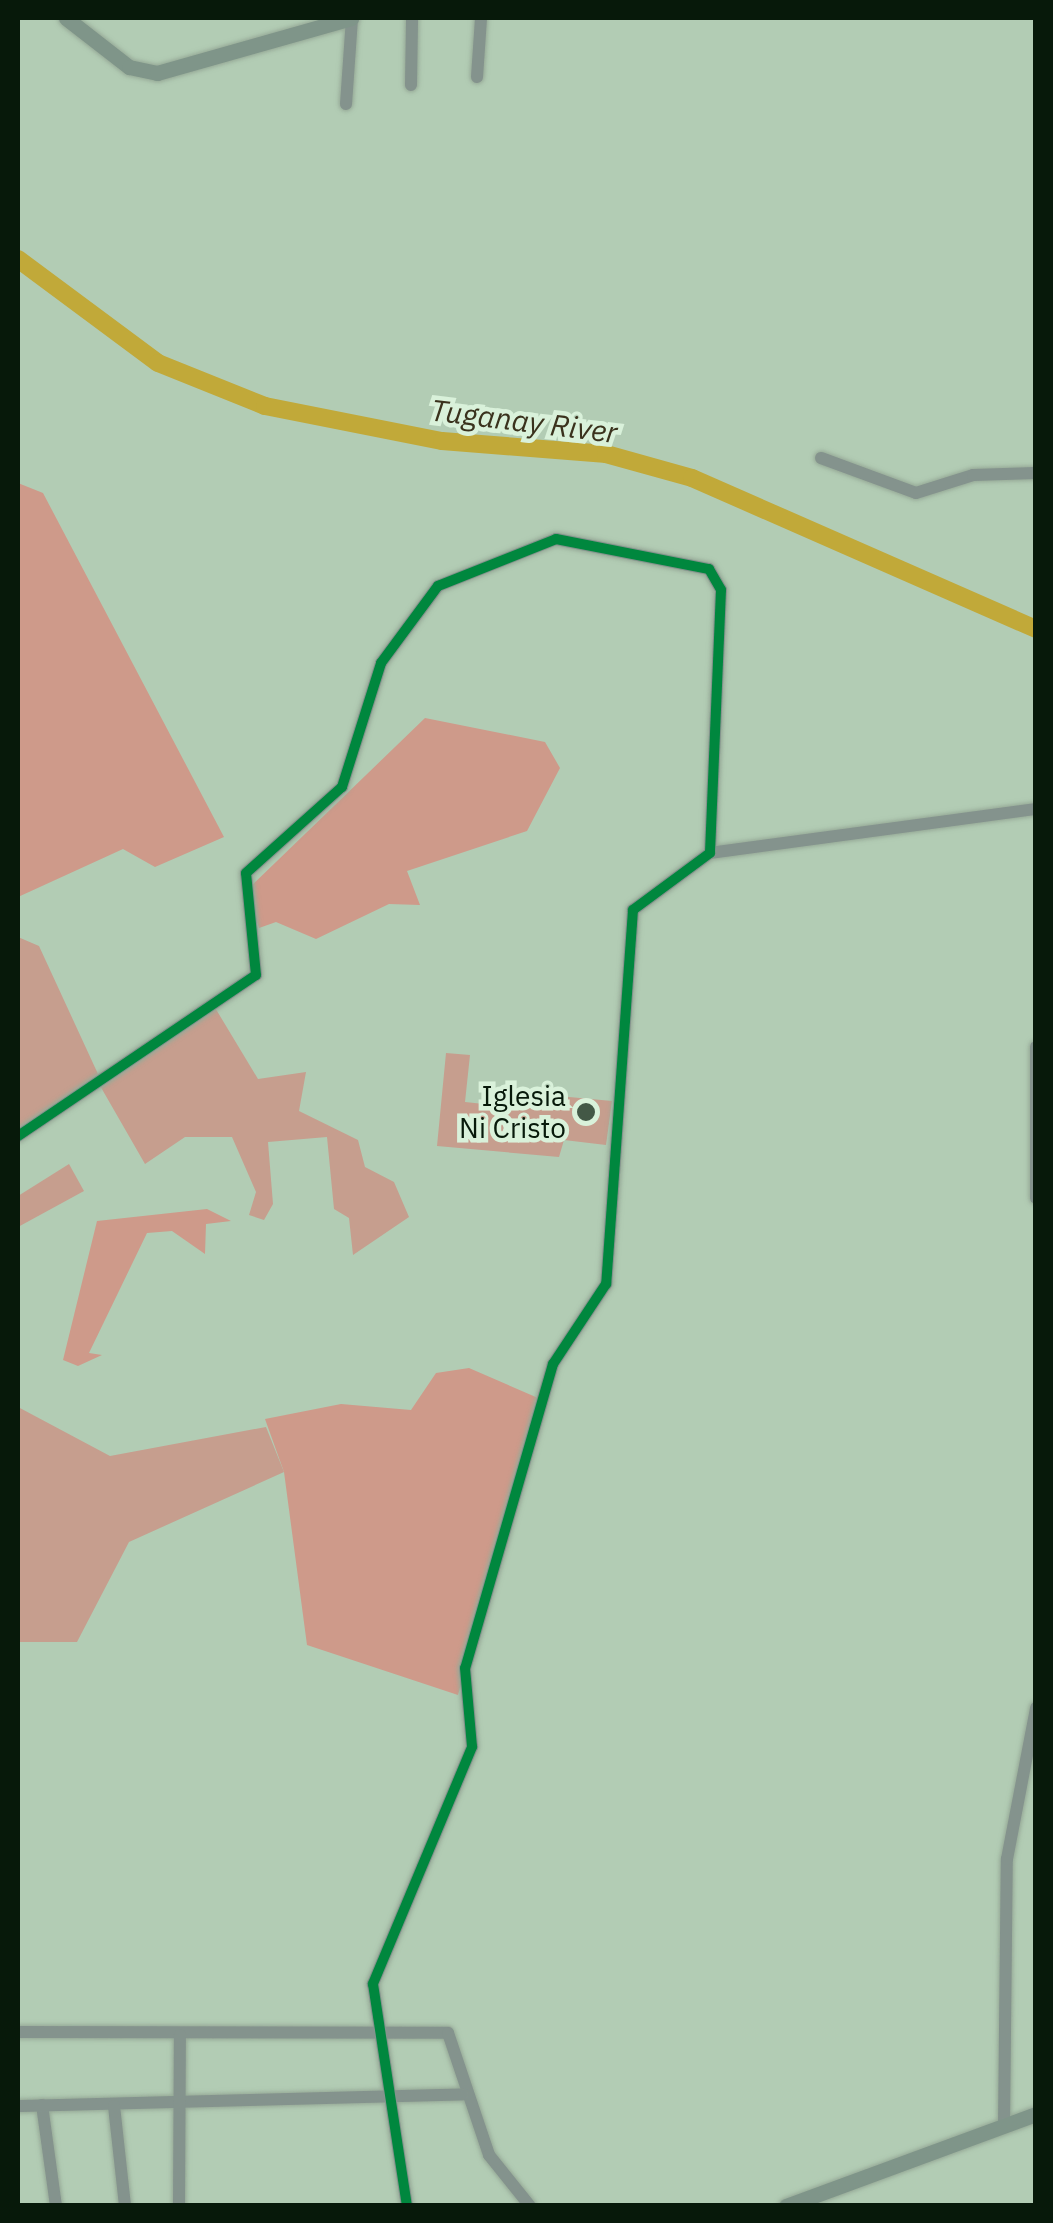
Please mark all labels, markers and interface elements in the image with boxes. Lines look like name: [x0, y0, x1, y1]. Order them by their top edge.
water label: Tuganay River: [429, 392, 619, 450]
place label: Iglesia Ni Cristo: [459, 1079, 566, 1145]
marker: Iglesia Ni Cristo: [575, 1101, 597, 1123]

